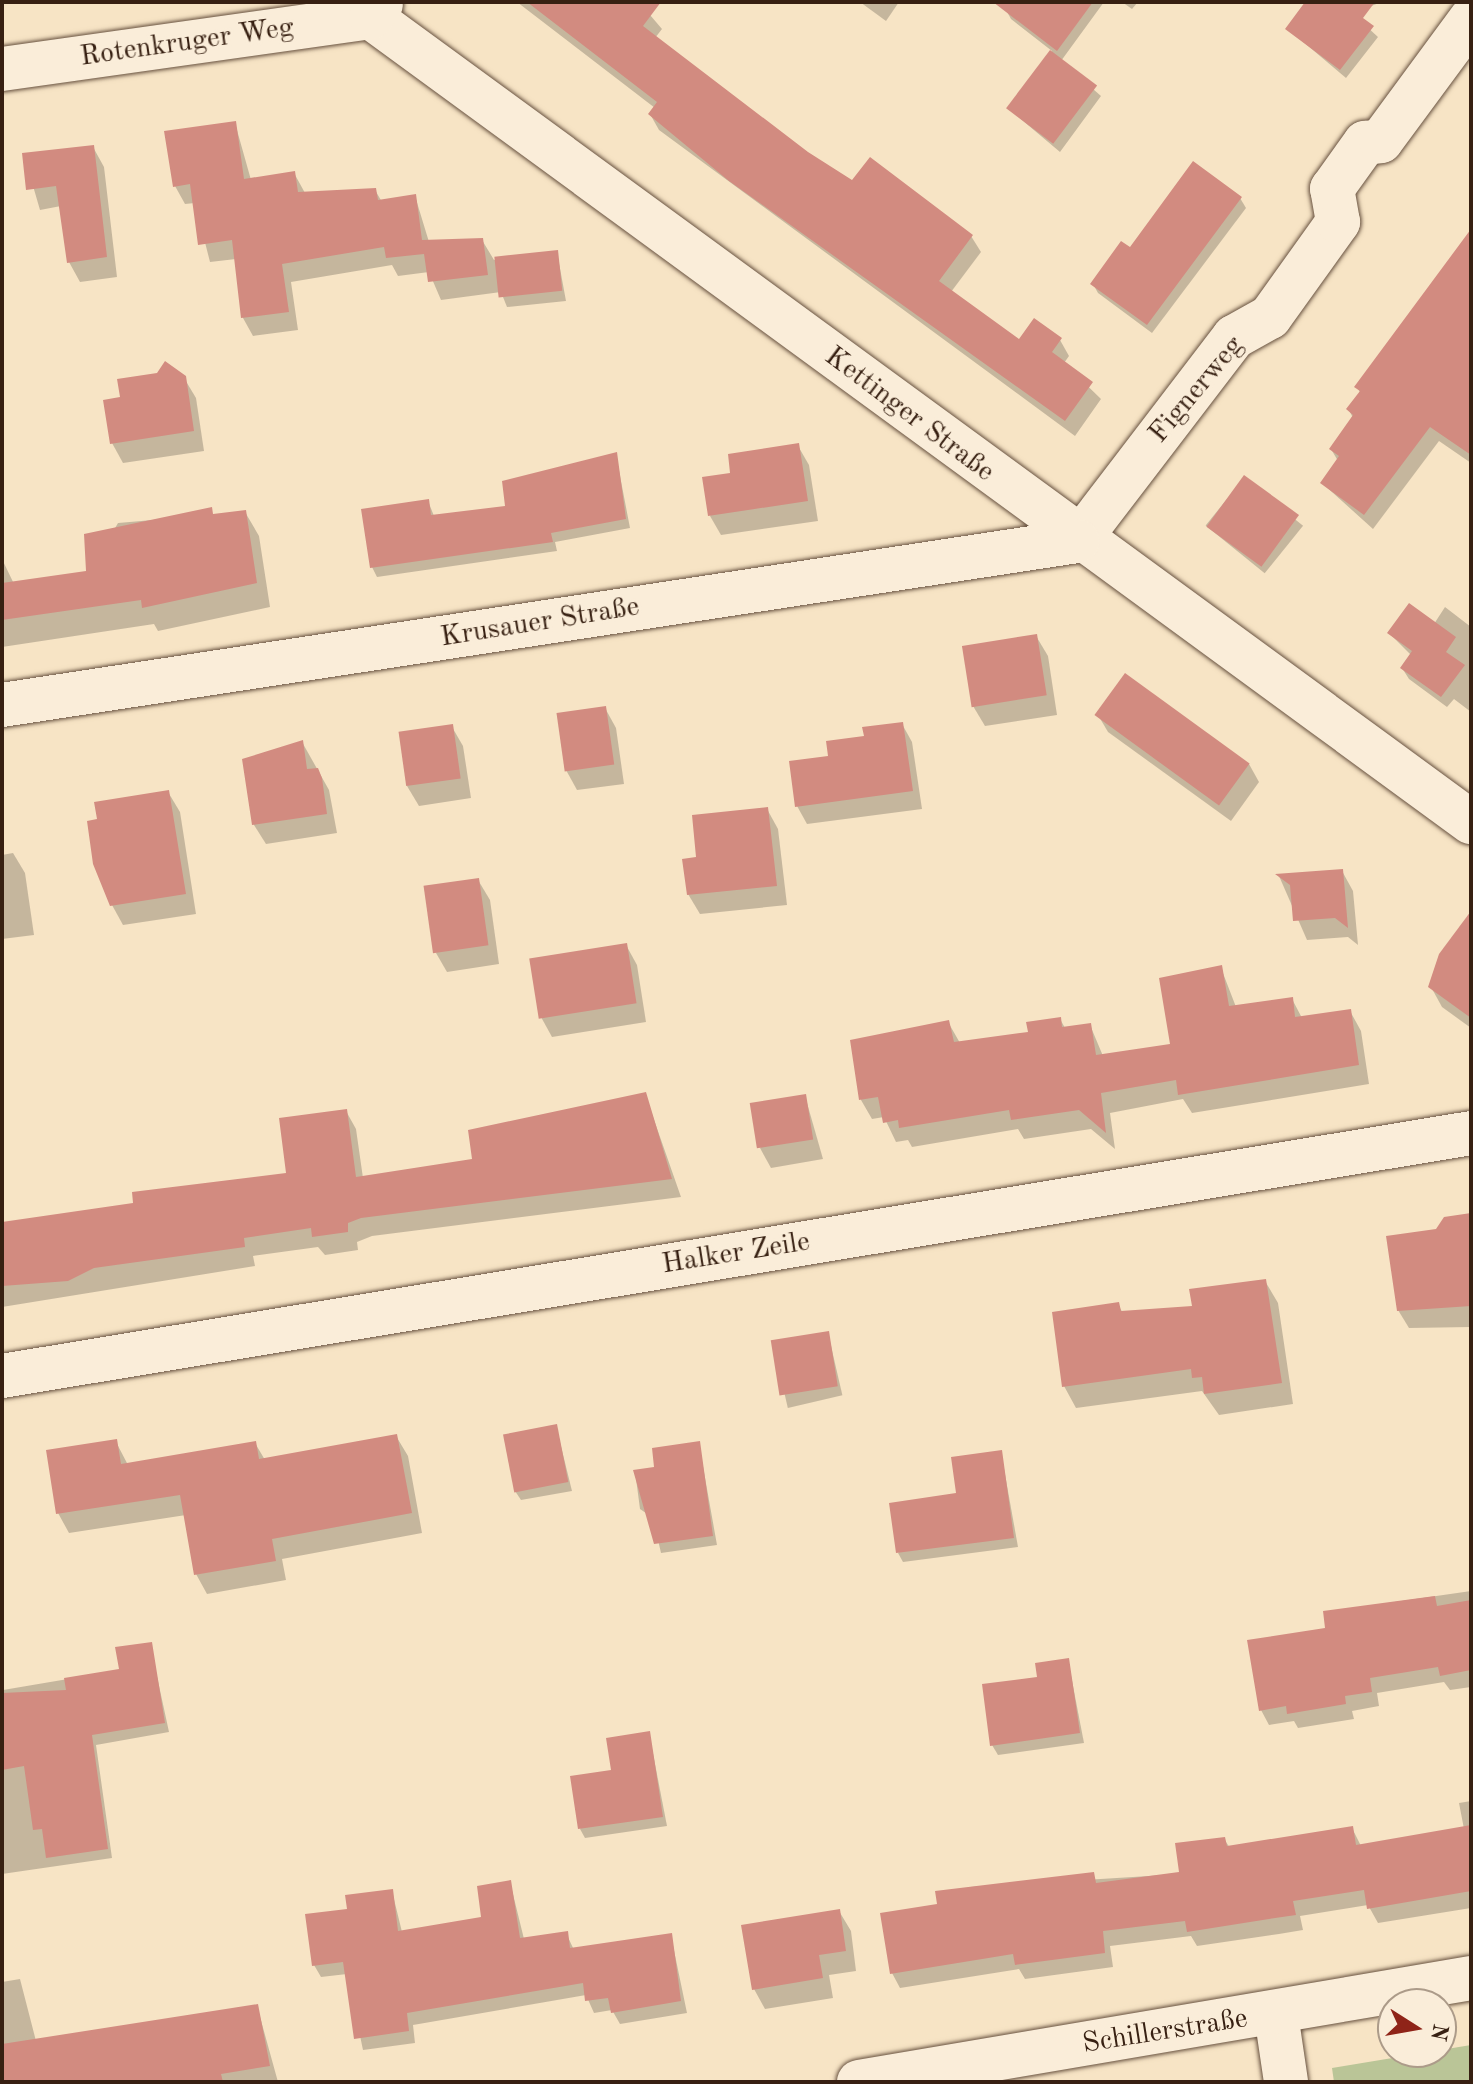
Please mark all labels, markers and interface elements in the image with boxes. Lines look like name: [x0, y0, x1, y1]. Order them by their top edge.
street label: Rotenkruger Weg: [78, 11, 296, 75]
street label: Fignerweg: [1143, 330, 1251, 450]
street label: Kettinger Straße: [818, 340, 1000, 490]
street label: Krusauer Straße: [438, 591, 642, 655]
street label: Halker Zeile: [660, 1226, 812, 1282]
north arrow: [1377, 1988, 1457, 2068]
street label: Schillerstraße: [1080, 2002, 1250, 2062]
text: N: [1426, 2022, 1451, 2043]

